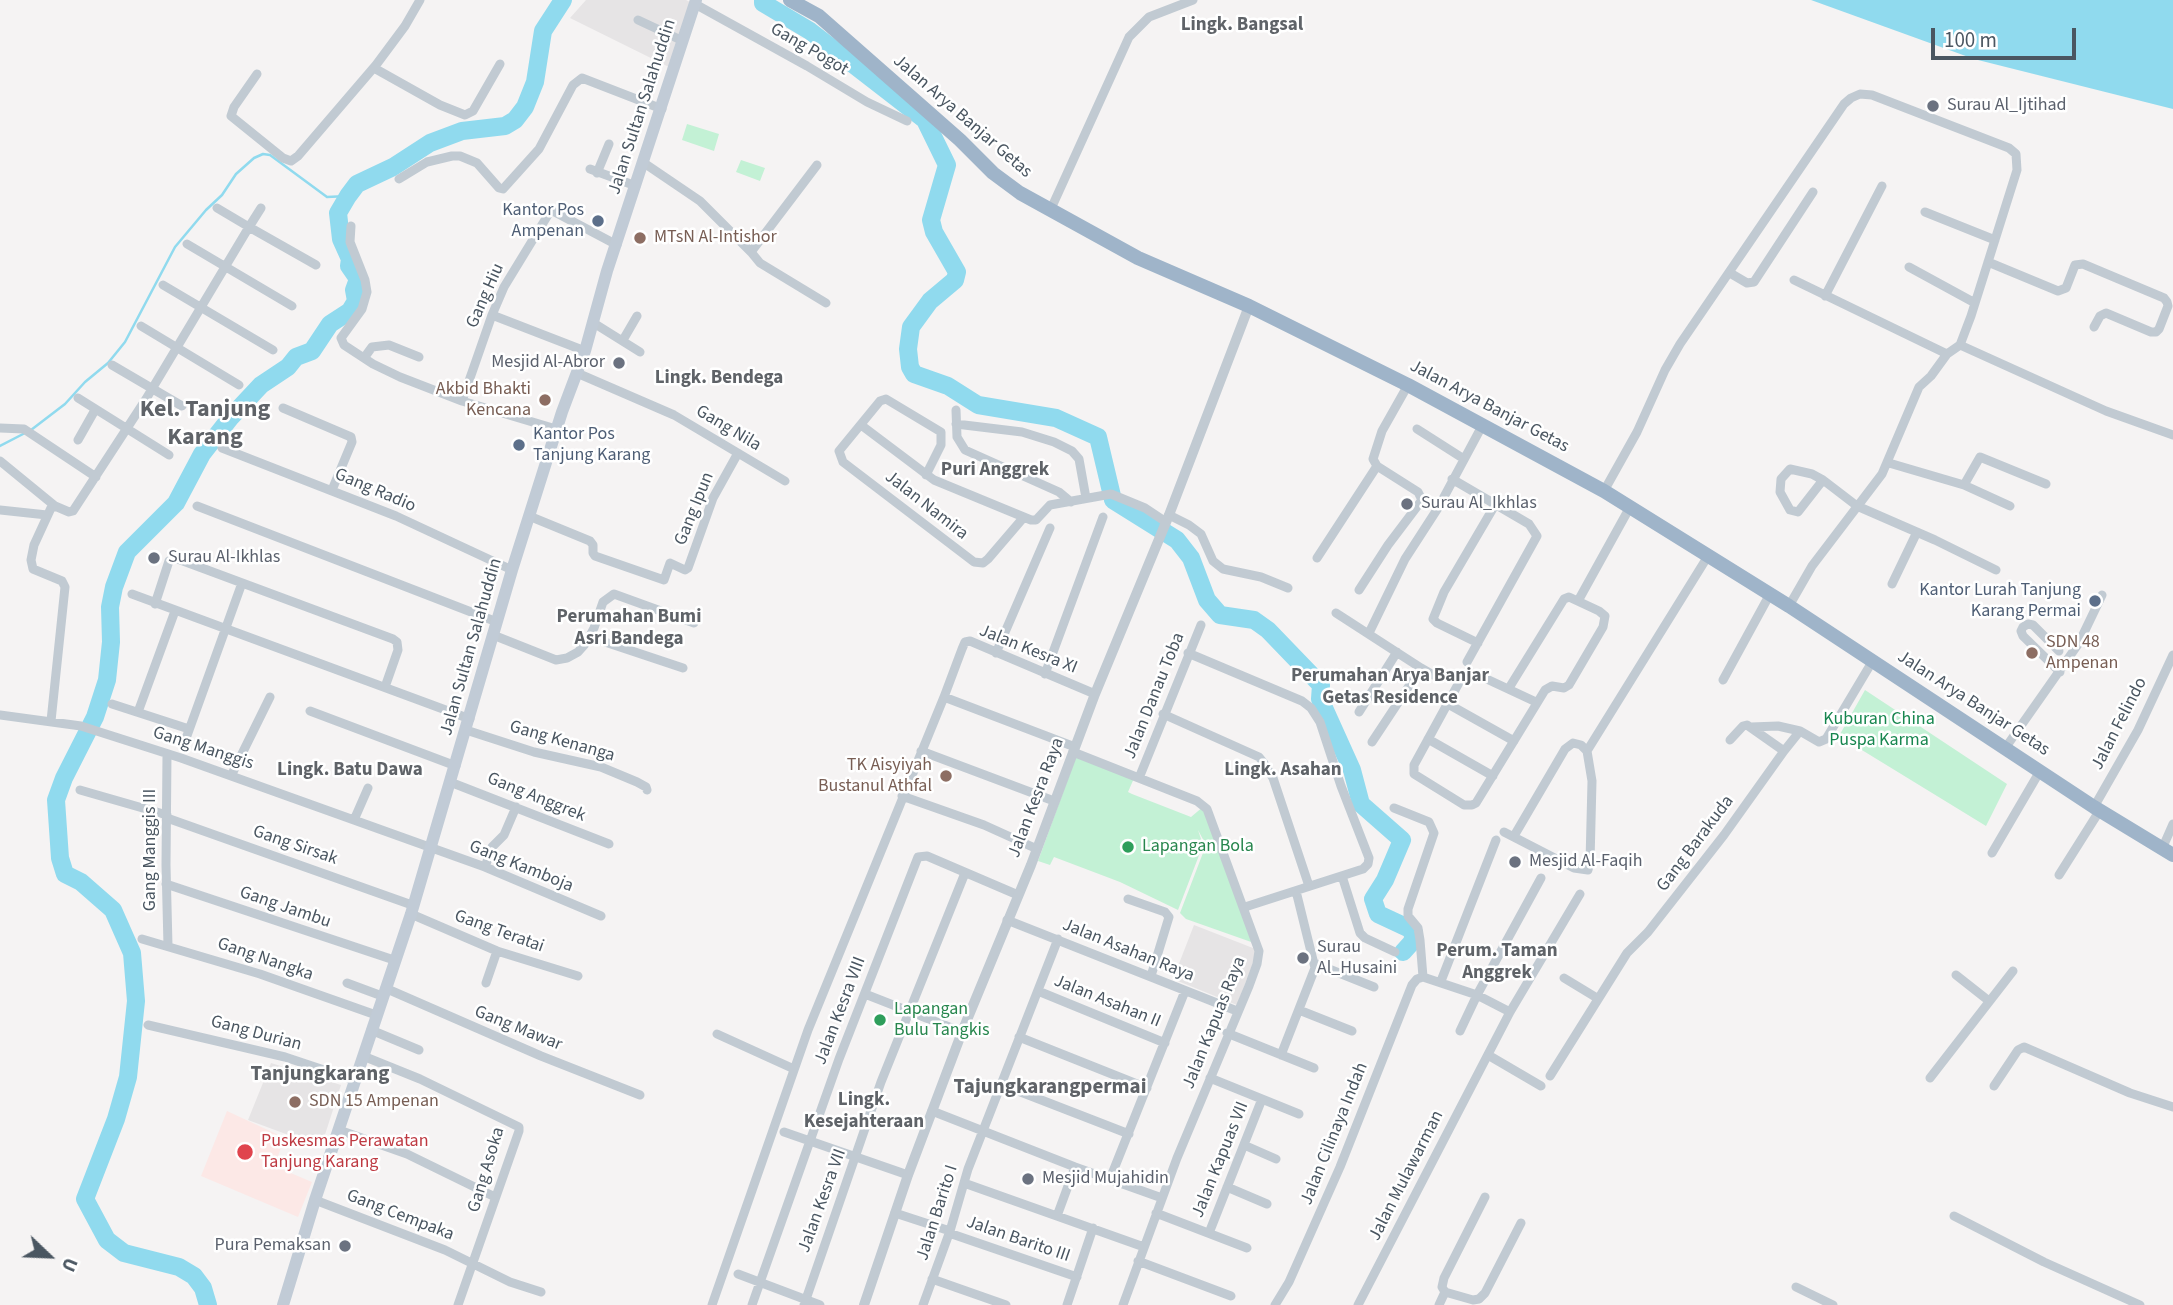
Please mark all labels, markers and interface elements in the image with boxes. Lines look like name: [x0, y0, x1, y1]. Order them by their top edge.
scale bar: [1935, 14, 2080, 58]
district label: Lingk. Bangsal: [1181, 15, 1303, 37]
street label: Jalan Sultan Salahuddin: [604, 17, 682, 197]
street label: Gang Pogot: [766, 19, 852, 81]
text: 100 m: [1944, 25, 1997, 55]
street label: Jalan Arya Banjar Getas: [888, 51, 1036, 183]
place label: Surau Al_Ijtihad: [1947, 95, 2067, 117]
marker: Surau Al_Ijtihad: [1925, 98, 1941, 114]
place label: Kantor Pos Ampenan: [502, 200, 584, 242]
marker: Kantor Pos Ampenan: [590, 213, 606, 229]
place label: MTsN Al-Intishor: [654, 227, 777, 249]
marker: MTsN Al-Intishor: [632, 230, 648, 246]
street label: Gang Hiu: [462, 260, 510, 332]
place label: Mesjid Al-Abror: [491, 352, 605, 374]
marker: Mesjid Al-Abror: [611, 355, 627, 371]
street label: Jalan Arya Banjar Getas: [1406, 356, 1572, 458]
district label: Lingk. Bendega: [655, 368, 783, 390]
place label: Akbid Bhakti Kencana: [436, 379, 531, 422]
marker: Akbid Bhakti Kencana: [537, 392, 553, 408]
district label: Kel. Tanjung Karang: [140, 397, 270, 453]
street label: Gang Nila: [691, 401, 765, 457]
place label: Kantor Pos Tanjung Karang: [533, 424, 650, 466]
marker: Kantor Pos Tanjung Karang: [511, 437, 527, 453]
district label: Puri Anggrek: [941, 460, 1049, 482]
street label: Gang Radio: [331, 464, 419, 518]
street label: Jalan Namira: [880, 467, 972, 545]
street label: Gang Ipun: [671, 469, 719, 549]
place label: Surau Al_Ikhlas: [1421, 493, 1537, 515]
marker: Surau Al_Ikhlas: [1399, 496, 1415, 512]
place label: Surau Al-Ikhlas: [168, 547, 280, 569]
marker: Surau Al-Ikhlas: [146, 550, 162, 566]
street label: Jalan Sultan Salahuddin: [436, 556, 508, 738]
place label: Kantor Lurah Tanjung Karang Permai: [1919, 580, 2081, 622]
marker: Kantor Lurah Tanjung Karang Permai: [2087, 593, 2103, 609]
district label: Perumahan Bumi Asri Bandega: [557, 607, 701, 651]
street label: Jalan Kesra XI: [976, 621, 1080, 679]
street label: Jalan Danau Toba: [1120, 630, 1190, 762]
place label: SDN 48 Ampenan: [2046, 632, 2118, 674]
marker: SDN 48 Ampenan: [2024, 645, 2040, 661]
street label: Jalan Arya Banjar Getas: [1893, 647, 2053, 761]
district label: Perumahan Arya Banjar Getas Residence: [1291, 666, 1489, 710]
street label: Jalan Felindo: [2087, 674, 2153, 774]
park label: Kuburan China Puspa Karma: [1823, 709, 1935, 752]
street label: Gang Kenanga: [507, 717, 617, 767]
street label: Gang Manggis: [150, 723, 256, 775]
street label: Jalan Kesra Raya: [1004, 735, 1070, 861]
place label: TK Aisyiyah Bustanul Athfal: [818, 755, 932, 798]
district label: Lingk. Batu Dawa: [277, 760, 423, 782]
district label: Lingk. Asahan: [1224, 760, 1342, 782]
street label: Gang Anggrek: [484, 768, 588, 828]
marker: TK Aisyiyah Bustanul Athfal: [938, 768, 954, 784]
street label: Gang Manggis III: [140, 789, 162, 911]
street label: Gang Barakuda: [1653, 792, 1739, 896]
street label: Gang Sirsak: [250, 821, 340, 871]
street label: Gang Kamboja: [466, 836, 576, 898]
place label: Lapangan Bola: [1142, 836, 1254, 858]
marker: Lapangan Bola: [1120, 839, 1136, 855]
place label: Mesjid Al-Faqih: [1529, 851, 1643, 873]
marker: Mesjid Al-Faqih: [1507, 854, 1523, 870]
street label: Gang Jambu: [237, 882, 333, 934]
street label: Gang Teratai: [451, 906, 547, 958]
street label: Jalan Asahan Raya: [1059, 915, 1197, 987]
street label: Gang Nangka: [214, 933, 316, 987]
place label: Surau Al_Husaini: [1317, 937, 1397, 979]
district label: Perum. Taman Anggrek: [1436, 941, 1558, 985]
marker: Surau Al_Husaini: [1295, 950, 1311, 966]
street label: Jalan Kesra VIII: [811, 954, 871, 1068]
street label: Jalan Kapuas Raya: [1179, 954, 1251, 1092]
street label: Jalan Asahan II: [1050, 971, 1164, 1033]
place label: Lapangan Bulu Tangkis: [894, 999, 990, 1042]
street label: Gang Mawar: [471, 1002, 565, 1056]
street label: Gang Durian: [208, 1012, 304, 1056]
marker: Lapangan Bulu Tangkis: [872, 1012, 888, 1028]
street label: Jalan Cilinaya Indah: [1297, 1060, 1373, 1208]
district label: Tanjungkarang: [251, 1062, 389, 1088]
district label: Tajungkarangpermai: [954, 1075, 1146, 1101]
district label: Lingk. Kesejahteraan: [804, 1090, 924, 1134]
place label: SDN 15 Ampenan: [309, 1091, 439, 1113]
marker: SDN 15 Ampenan: [287, 1094, 303, 1110]
street label: Jalan Kapuas VII: [1188, 1099, 1254, 1221]
street label: Jalan Mulawarman: [1365, 1107, 1449, 1245]
street label: Gang Asoka: [464, 1125, 510, 1215]
place label: Puskesmas Perawatan Tanjung Karang: [261, 1131, 428, 1174]
marker: Puskesmas Perawatan Tanjung Karang: [235, 1142, 255, 1162]
street label: Jalan Kesra VII: [794, 1146, 852, 1256]
street label: Jalan Barito I: [912, 1163, 964, 1263]
place label: Mesjid Mujahidin: [1042, 1168, 1169, 1190]
marker: Mesjid Mujahidin: [1020, 1171, 1036, 1187]
street label: Gang Cempaka: [343, 1186, 457, 1246]
street label: Jalan Barito III: [963, 1212, 1073, 1268]
north arrow: [14, 1221, 84, 1291]
place label: Pura Pemaksan: [214, 1235, 331, 1257]
marker: Pura Pemaksan: [337, 1238, 353, 1254]
text: U: [54, 1253, 84, 1275]

